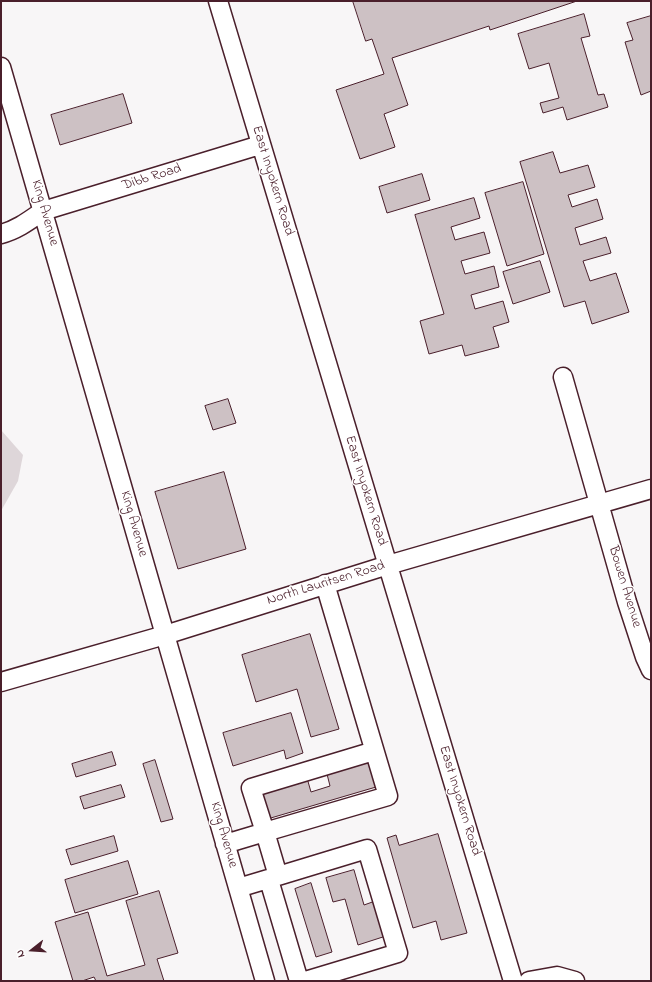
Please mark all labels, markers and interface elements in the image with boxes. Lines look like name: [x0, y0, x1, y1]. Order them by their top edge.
street label: East Inyokern Road: [247, 124, 297, 238]
street label: Dibb Road: [120, 161, 184, 195]
street label: King Avenue: [27, 178, 61, 248]
street label: East Inyokern Road: [340, 434, 390, 548]
street label: King Avenue: [116, 489, 150, 559]
street label: Bowen Avenue: [604, 544, 644, 630]
street label: North Lauritsen Road: [265, 558, 387, 610]
street label: East Inyokern Road: [434, 744, 484, 858]
street label: King Avenue: [206, 800, 240, 870]
north arrow: [12, 930, 52, 970]
text: N: [12, 948, 29, 959]

